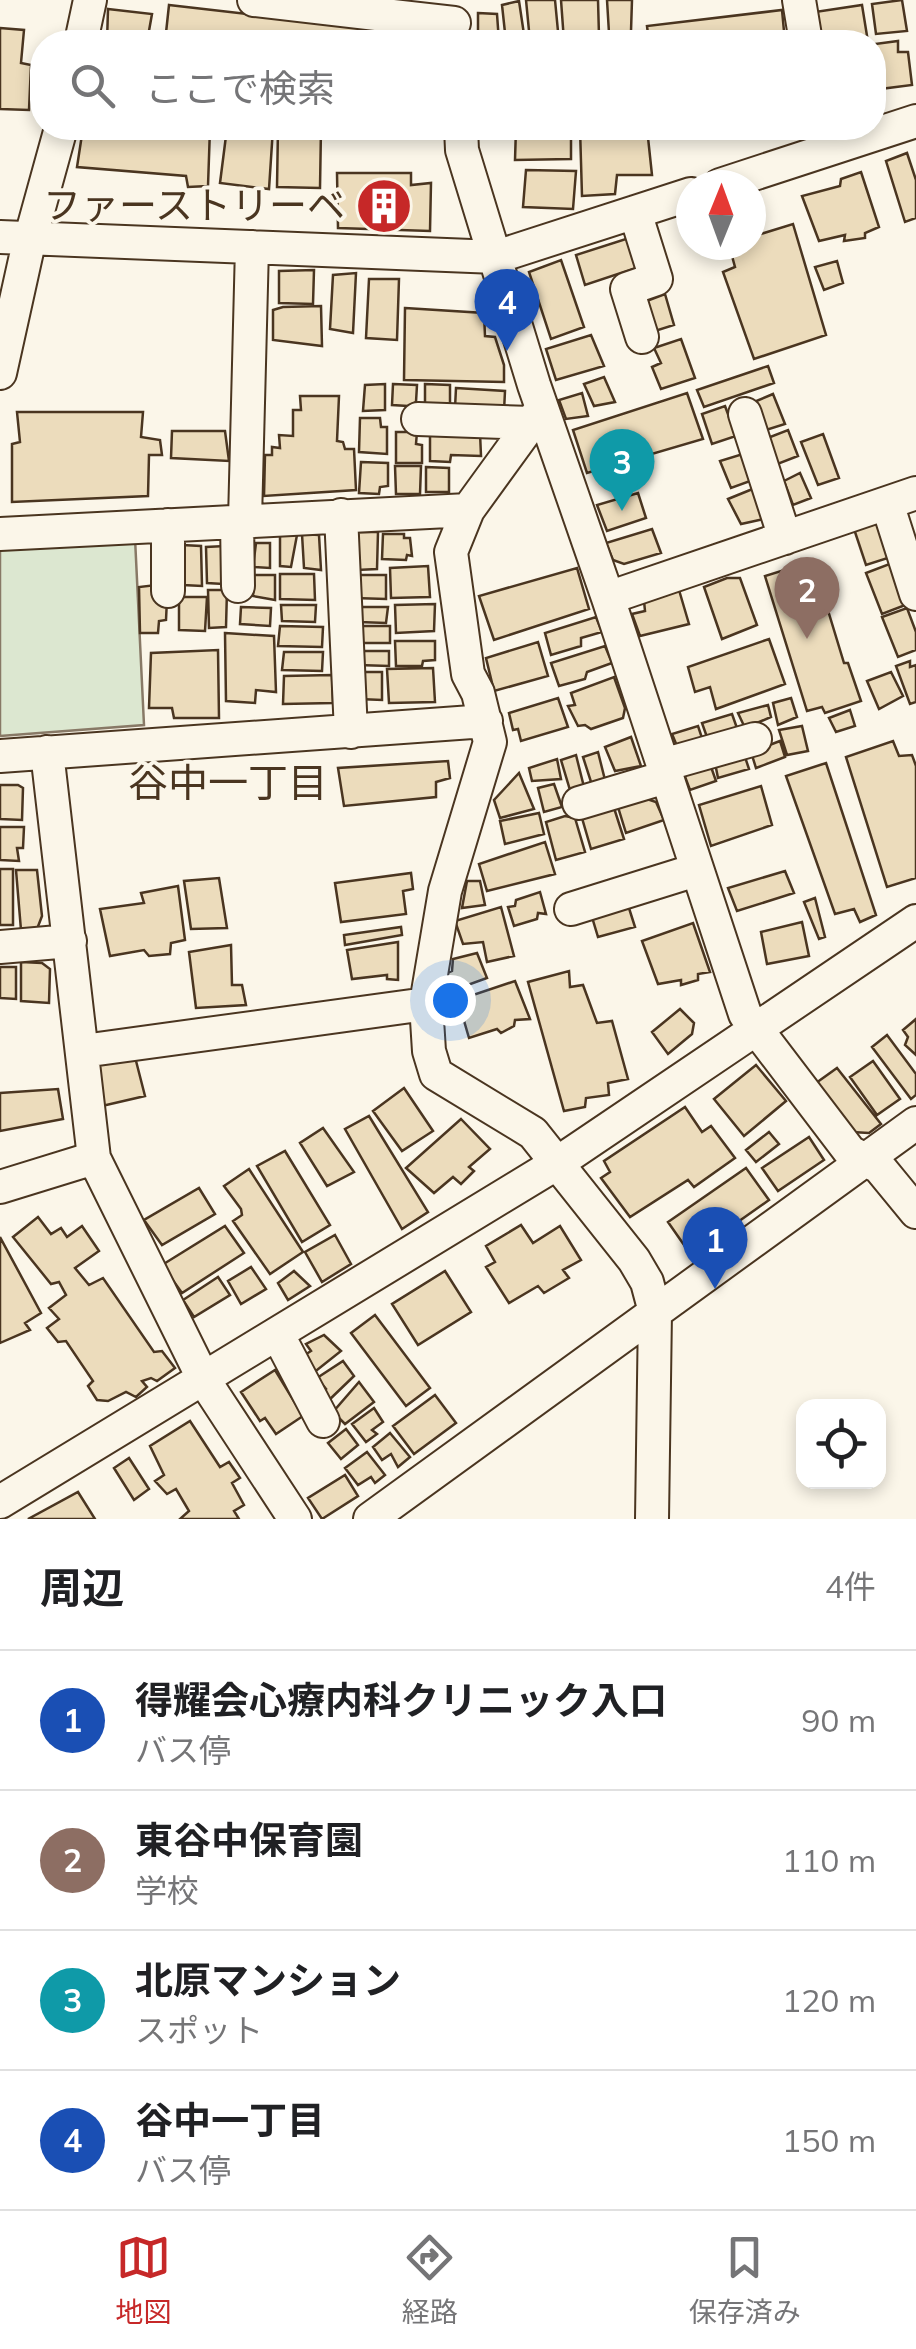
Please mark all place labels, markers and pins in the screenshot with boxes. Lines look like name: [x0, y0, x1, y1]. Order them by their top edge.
building icon: ファーストリーベ: [354, 176, 414, 236]
place label: ファーストリーベ: [43, 181, 345, 229]
pin: 4: [474, 268, 540, 351]
pin: 3: [590, 428, 654, 511]
pin: 2: [774, 556, 840, 639]
pin: 1: [682, 1206, 748, 1289]

